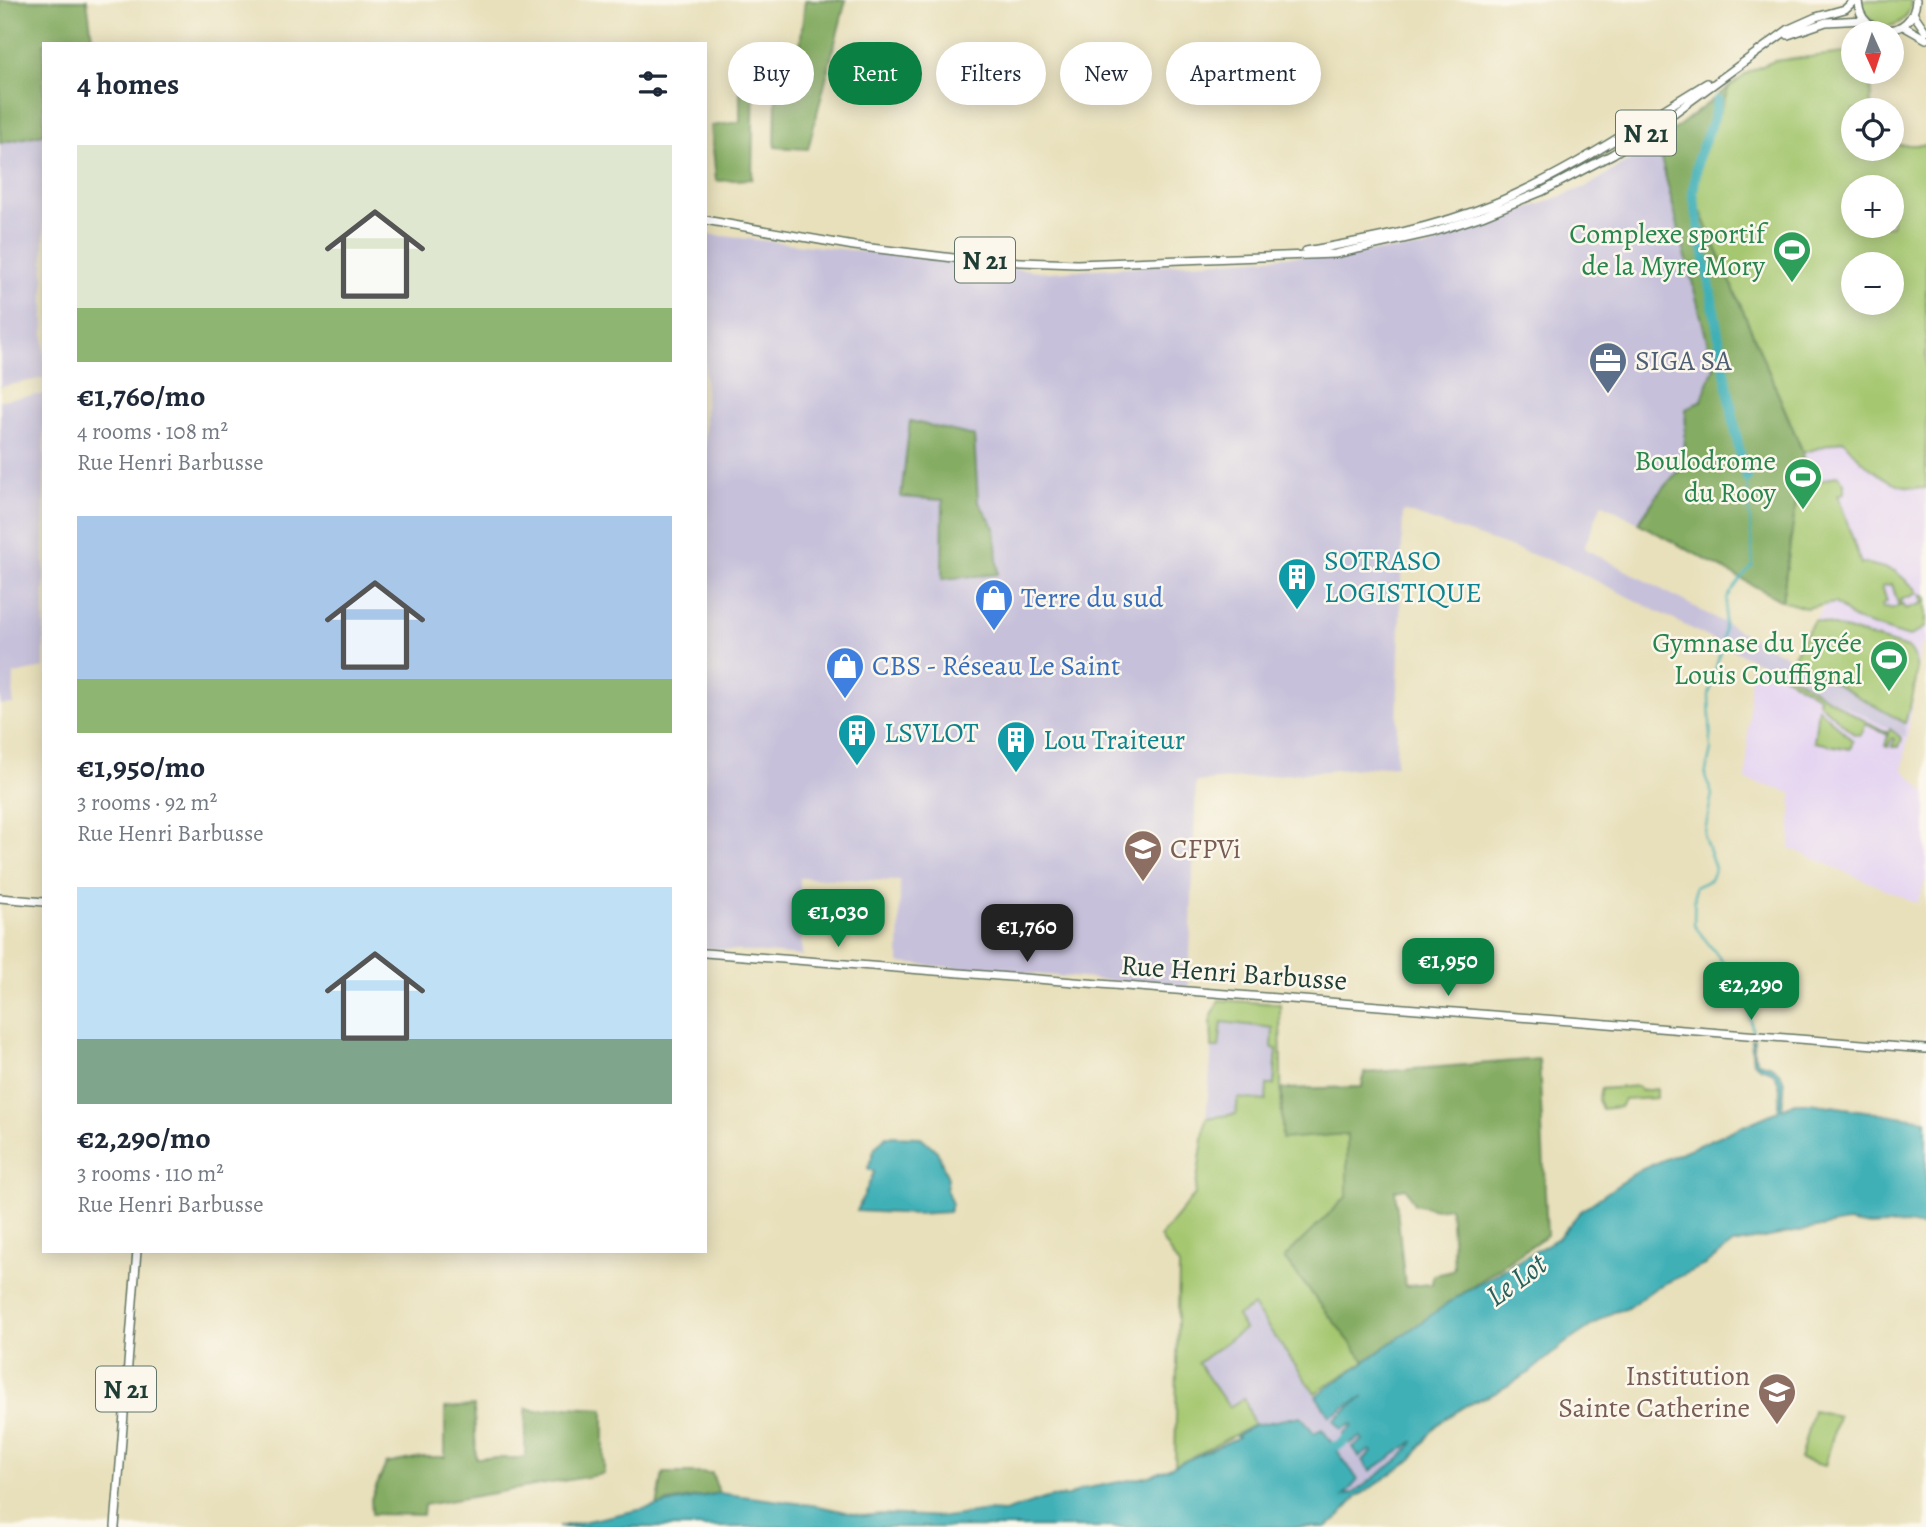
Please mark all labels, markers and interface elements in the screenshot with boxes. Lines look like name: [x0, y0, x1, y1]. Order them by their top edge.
north arrow: [1841, 21, 1904, 84]
map controls: [1841, 21, 1904, 315]
chip: Buy: [728, 42, 814, 105]
chip: Rent: [828, 42, 922, 105]
chip: Filters: [936, 42, 1046, 105]
chip: New: [1060, 42, 1152, 105]
chip: Apartment: [1166, 42, 1321, 105]
text: 4 homes: [77, 64, 179, 104]
icon: filters: [634, 65, 672, 103]
button: locate: [1841, 98, 1904, 161]
road number: N 21: [1616, 110, 1676, 156]
button: +: [1841, 175, 1904, 238]
icon: home: [312, 191, 438, 317]
place label: Complexe sportif de la Myre Mory: [1569, 215, 1769, 285]
sports icon: Complexe sportif de la Myre Mory: [1771, 229, 1813, 284]
road number: N 21: [955, 238, 1015, 282]
button: −: [1841, 252, 1904, 315]
office icon: SIGA SA: [1587, 340, 1629, 395]
place label: SIGA SA: [1635, 342, 1732, 380]
text: €1,760/mo: [77, 376, 205, 416]
text: 4 rooms · 108 m²: [77, 416, 228, 447]
place label: Boulodrome du Rooy: [1634, 442, 1776, 512]
text: Rue Henri Barbusse: [77, 447, 263, 478]
sports icon: Boulodrome du Rooy: [1782, 456, 1824, 511]
place label: SOTRASO LOGISTIQUE: [1324, 542, 1482, 612]
building icon: SOTRASO LOGISTIQUE: [1276, 556, 1318, 611]
icon: home: [312, 562, 438, 688]
shop icon: Terre du sud: [973, 577, 1015, 632]
place label: Terre du sud: [1021, 579, 1165, 617]
place label: Gymnase du Lycée Louis Couffignal: [1652, 624, 1862, 694]
sports icon: Gymnase du Lycée Louis Couffignal: [1868, 638, 1910, 693]
shop icon: CBS - Réseau Le Saint: [824, 645, 866, 700]
place label: CBS - Réseau Le Saint: [872, 647, 1120, 685]
building icon: LSVLOT: [836, 712, 878, 767]
place label: LSVLOT: [884, 714, 979, 752]
building icon: Lou Traiteur: [995, 719, 1037, 774]
place label: Lou Traiteur: [1043, 721, 1186, 759]
text: €1,950/mo: [77, 747, 205, 787]
text: 3 rooms · 92 m²: [77, 787, 217, 818]
text: Rue Henri Barbusse: [77, 818, 263, 849]
school or university icon: CFPVi: [1122, 828, 1164, 883]
place label: CFPVi: [1170, 830, 1241, 868]
pin: €1,030: [781, 890, 895, 949]
text: €1,030: [808, 896, 868, 927]
pin: €1,760: [970, 904, 1084, 964]
text: €1,760: [997, 911, 1057, 942]
icon: home: [312, 933, 438, 1059]
pin: €1,950: [1391, 939, 1505, 998]
text: €1,950: [1418, 945, 1478, 976]
street label: Rue Henri Barbusse: [1119, 946, 1349, 1000]
pin: €2,290: [1694, 962, 1808, 1022]
text: €2,290: [1719, 969, 1783, 1000]
text: €2,290/mo: [77, 1118, 211, 1158]
text: 3 rooms · 110 m²: [77, 1158, 224, 1189]
text: Rue Henri Barbusse: [77, 1189, 263, 1220]
water label: Le Lot: [1478, 1244, 1555, 1315]
place label: Institution Sainte Catherine: [1558, 1357, 1750, 1427]
road number: N 21: [96, 1366, 156, 1412]
school or university icon: Institution Sainte Catherine: [1756, 1371, 1798, 1426]

